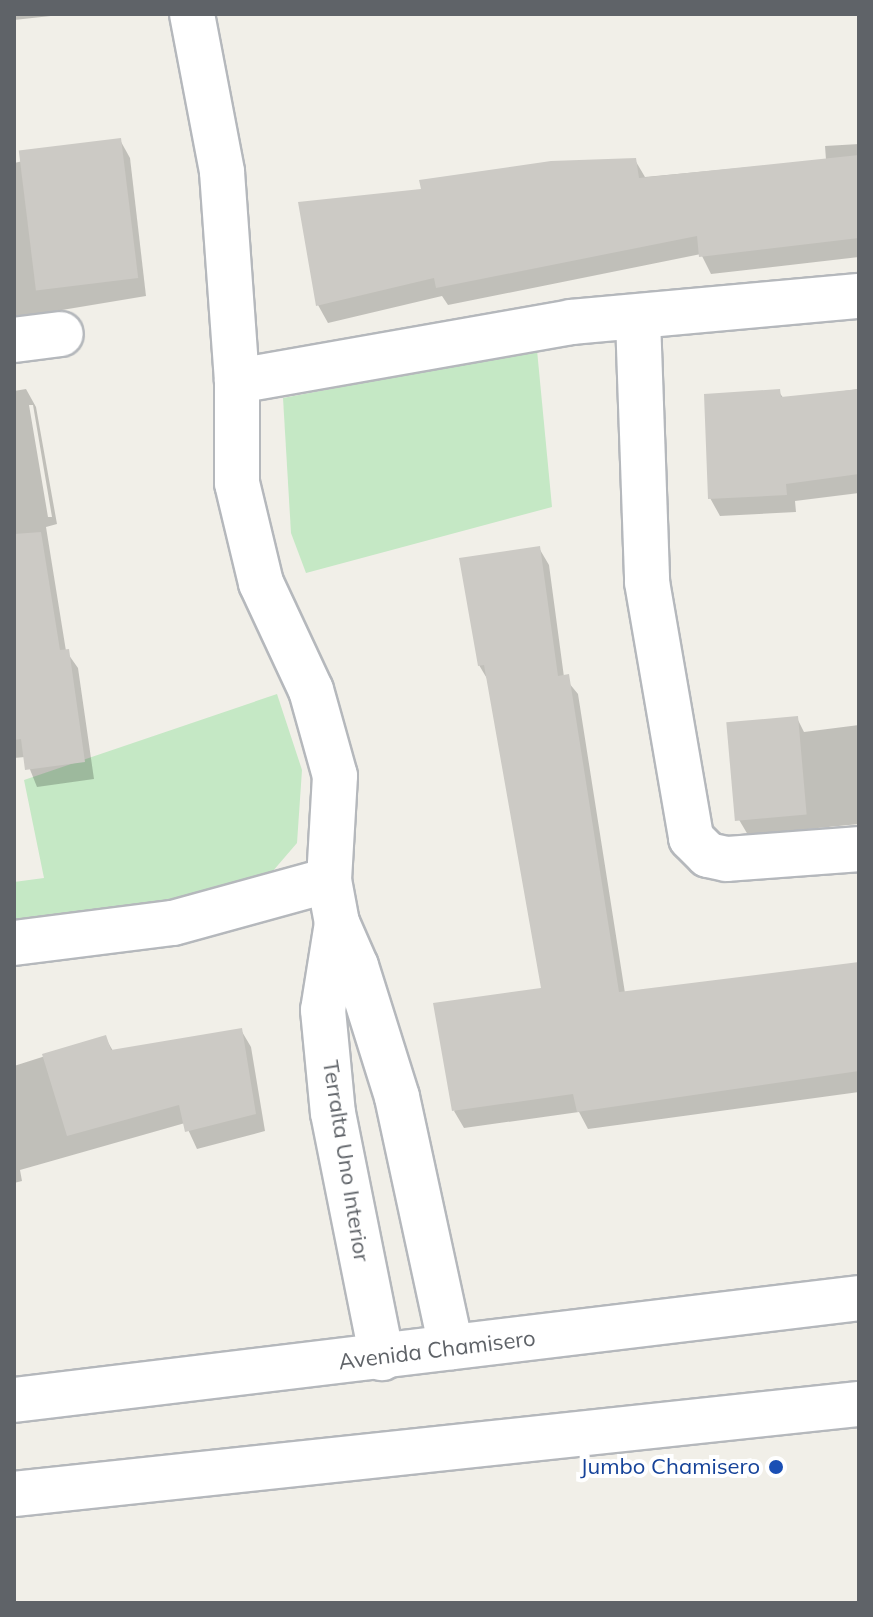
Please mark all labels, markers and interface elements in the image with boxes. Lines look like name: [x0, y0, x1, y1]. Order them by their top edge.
street label: Terralta Uno Interior: [317, 1058, 375, 1264]
street label: Avenida Chamisero: [337, 1325, 537, 1375]
place label: Jumbo Chamisero: [580, 1454, 760, 1480]
marker: Jumbo Chamisero: [767, 1458, 785, 1476]

